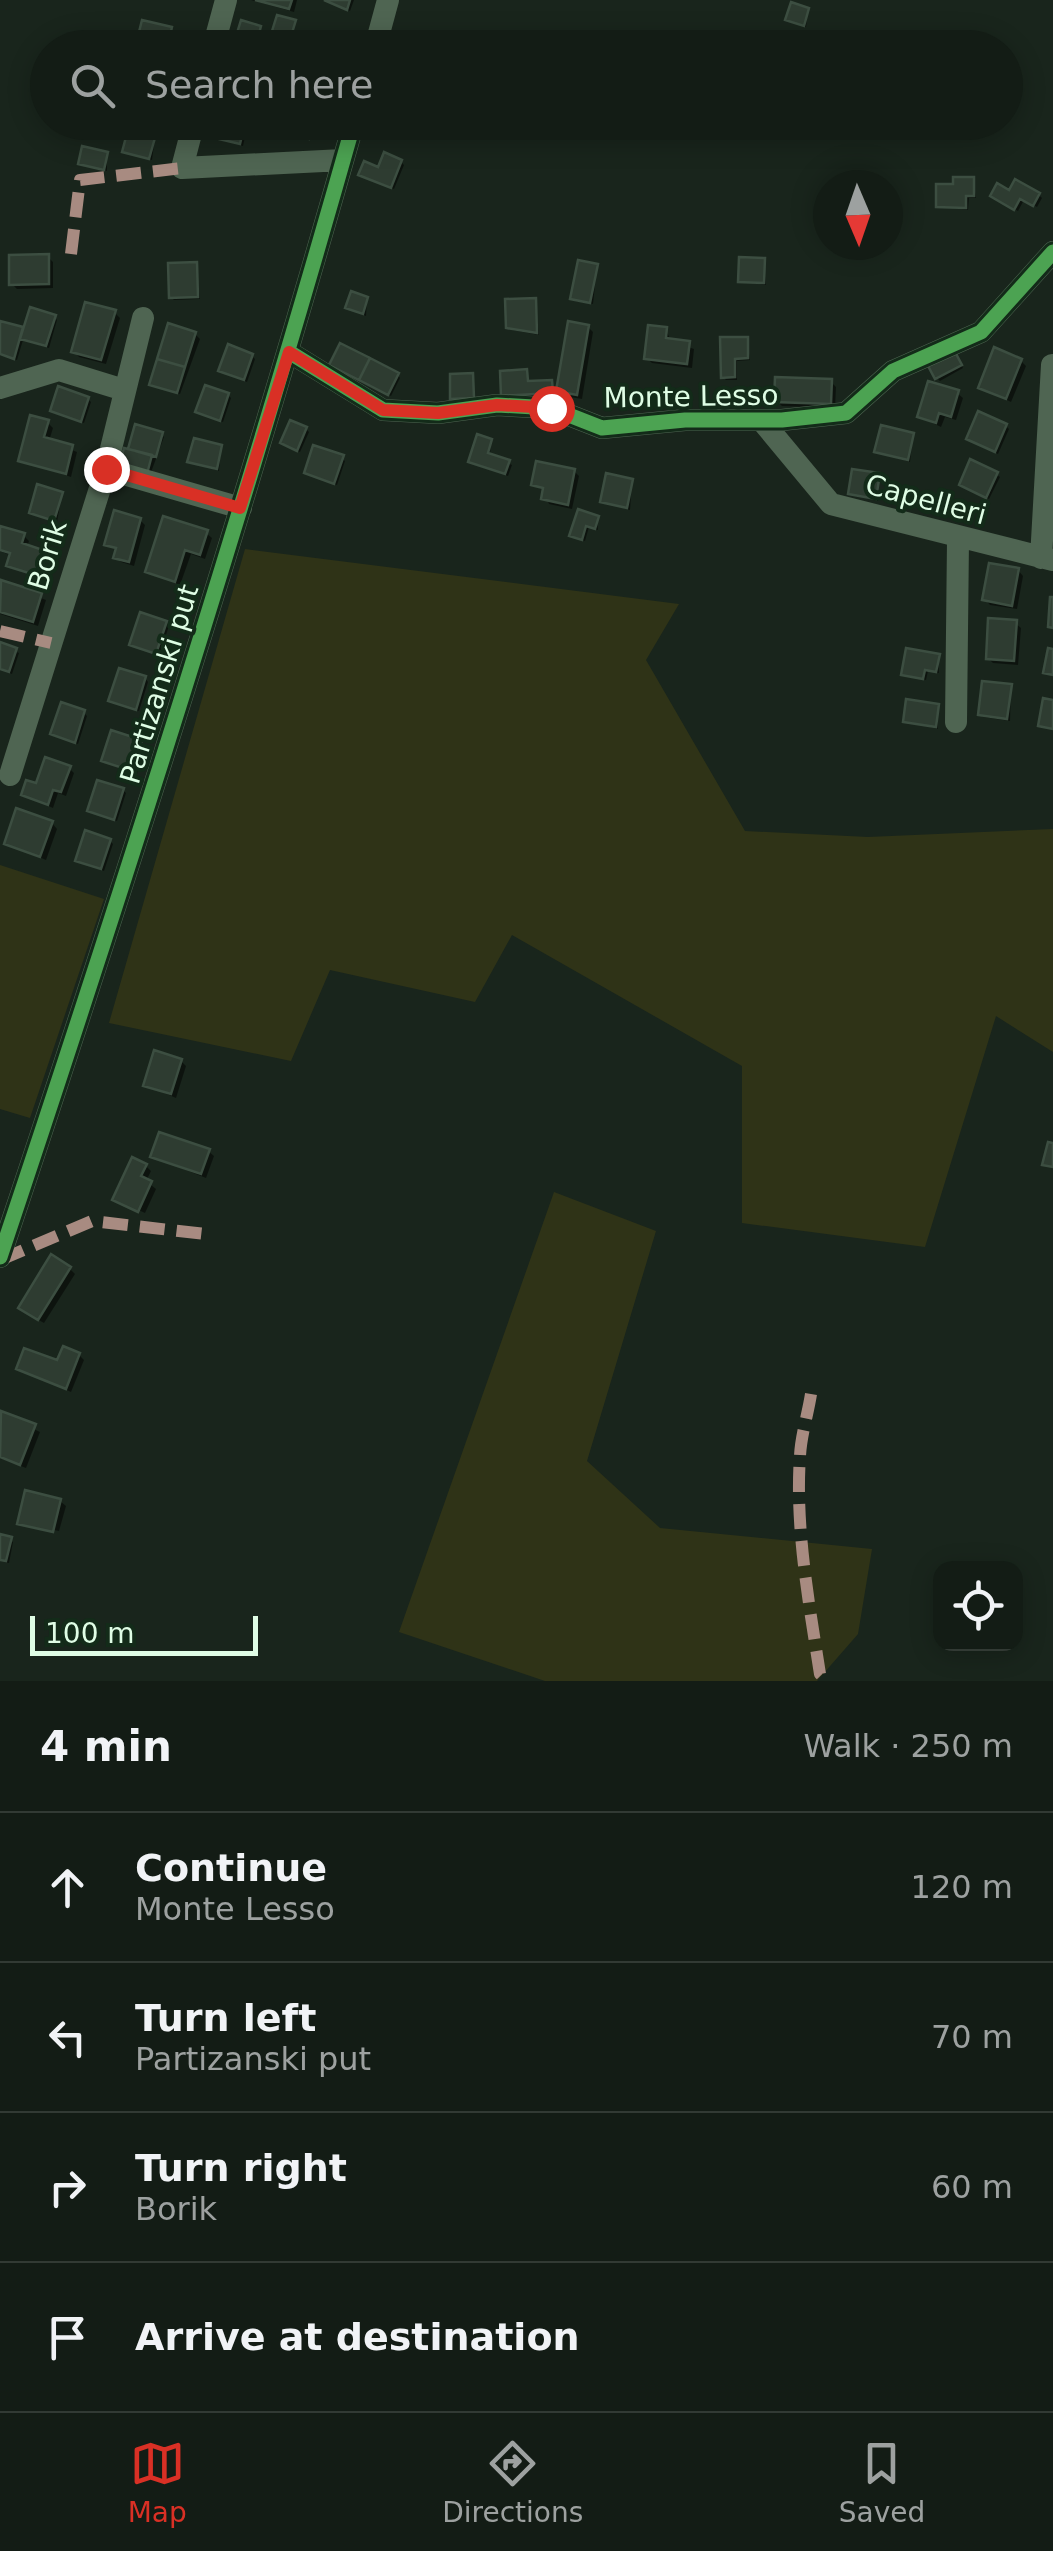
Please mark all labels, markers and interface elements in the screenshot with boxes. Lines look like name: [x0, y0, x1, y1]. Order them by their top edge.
search box: [30, 30, 1023, 140]
icon: search: [65, 58, 120, 113]
text: Search here: [145, 63, 373, 107]
north arrow: [813, 170, 903, 260]
street label: Monte Lesso: [603, 378, 779, 415]
route start: [529, 386, 575, 432]
route end: [84, 447, 130, 493]
street label: Capelleri: [862, 468, 990, 531]
street label: Borik: [21, 515, 74, 594]
street label: Partizanski put: [113, 580, 205, 788]
map controls: [933, 1561, 1023, 1651]
button: locate: [933, 1561, 1023, 1651]
scale bar: [30, 1611, 258, 1656]
text: 100 m: [45, 1617, 135, 1650]
text: 4 min: [40, 1722, 172, 1771]
text: Walk · 250 m: [803, 1727, 1013, 1765]
text: Continue: [135, 1846, 327, 1890]
icon: ahead: [40, 1860, 95, 1915]
text: 120 m: [911, 1868, 1013, 1906]
text: Monte Lesso: [135, 1890, 335, 1928]
text: Turn left: [135, 1996, 316, 2040]
icon: left: [40, 2010, 95, 2065]
text: 70 m: [931, 2018, 1013, 2056]
text: Partizanski put: [135, 2040, 371, 2078]
text: Turn right: [135, 2146, 347, 2190]
icon: right: [40, 2160, 95, 2215]
text: 60 m: [931, 2168, 1013, 2206]
text: Borik: [135, 2190, 217, 2228]
icon: arrive: [40, 2310, 95, 2365]
text: Arrive at destination: [135, 2315, 580, 2359]
tab: Map: [128, 2436, 187, 2529]
tab: Directions: [442, 2436, 583, 2529]
tab: Saved: [839, 2436, 925, 2529]

